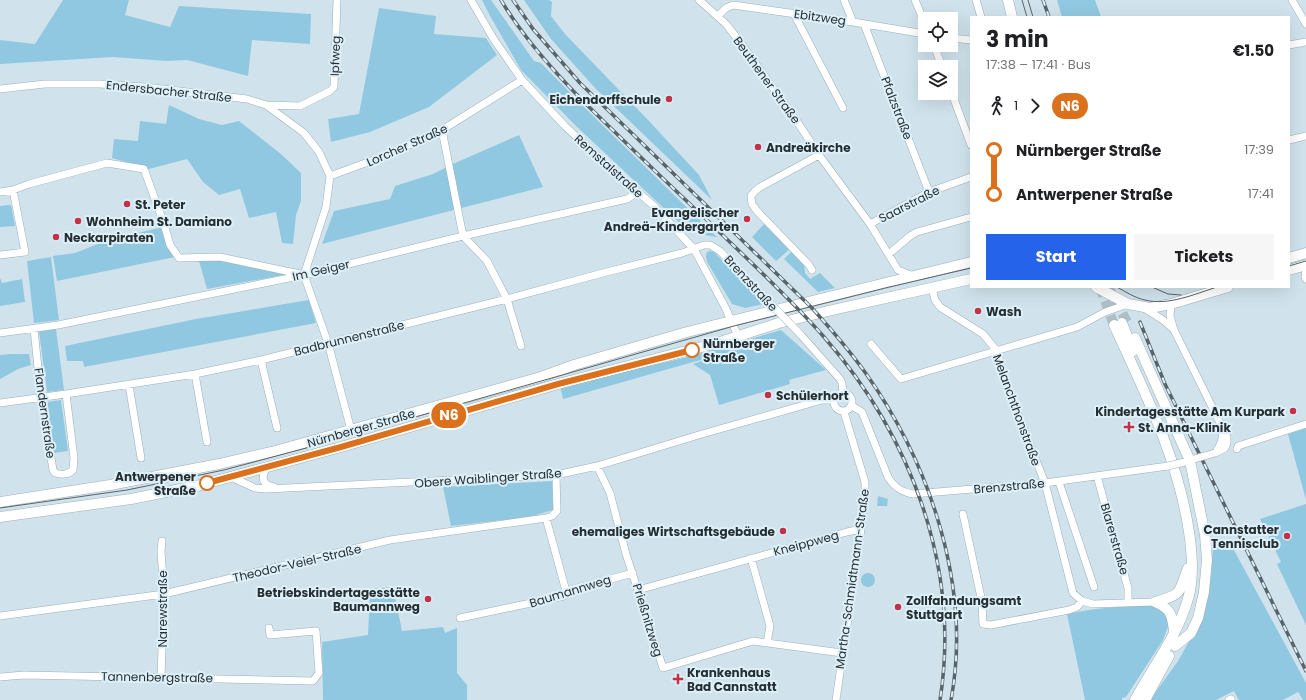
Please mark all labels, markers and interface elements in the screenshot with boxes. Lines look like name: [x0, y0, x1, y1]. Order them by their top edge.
street label: Ebitzweg: [793, 5, 847, 29]
map controls: [918, 12, 958, 100]
button: locate: [918, 12, 958, 52]
text: 3 min: [986, 24, 1049, 55]
street label: Beuthener Straße: [729, 33, 805, 127]
street label: Ipfweg: [326, 36, 344, 76]
text: €1.50: [1233, 40, 1274, 61]
text: 17:38 – 17:41 · Bus: [986, 55, 1091, 74]
button: layers: [918, 60, 958, 100]
street label: Pfalzstraße: [877, 74, 917, 142]
street label: Endersbacher Straße: [105, 76, 233, 106]
place label: Eichendorffschule: [550, 91, 662, 108]
marker: Eichendorffschule: [664, 94, 674, 104]
icon: walk: [986, 95, 1008, 117]
icon: forward: [1024, 95, 1046, 117]
text: 1: [1014, 96, 1018, 115]
text: N6: [1060, 96, 1080, 116]
street label: Lorcher Straße: [364, 120, 450, 170]
street label: Remstalstraße: [571, 130, 647, 202]
place label: Andreäkirche: [766, 139, 851, 156]
text: Nürnberger Straße: [1016, 140, 1161, 161]
text: 17:39: [1244, 140, 1274, 159]
marker: Andreäkirche: [753, 142, 763, 152]
street label: Saarstraße: [875, 181, 943, 227]
text: Antwerpener Straße: [1016, 184, 1173, 205]
text: 17:41: [1248, 184, 1274, 203]
place label: St. Peter: [135, 196, 185, 213]
marker: St. Peter: [122, 199, 132, 209]
place label: Evangelischer Andreä-Kindergarten: [604, 204, 739, 235]
place label: Wohnheim St. Damiano: [86, 213, 232, 230]
marker: Evangelischer Andreä-Kindergarten: [742, 214, 752, 224]
marker: Wohnheim St. Damiano: [73, 216, 83, 226]
place label: Neckarpiraten: [64, 229, 154, 246]
marker: Neckarpiraten: [51, 232, 61, 242]
button: Start: [986, 234, 1126, 280]
button: Tickets: [1134, 234, 1274, 280]
street label: Brenzstraße: [720, 251, 782, 315]
street label: Im Geiger: [291, 255, 352, 285]
place label: Wash: [986, 303, 1022, 320]
marker: Wash: [973, 306, 983, 316]
street label: Badbrunnenstraße: [292, 316, 406, 360]
place label: Nürnberger Straße: [703, 335, 775, 366]
marker: Nürnberger Straße: [684, 342, 700, 358]
street label: Melanchthonstraße: [989, 352, 1045, 468]
street label: Flandernstraße: [30, 367, 60, 459]
place label: Schülerhort: [776, 387, 849, 404]
marker: Schülerhort: [763, 390, 773, 400]
line badge: N6: [431, 402, 467, 428]
place label: Kindertagesstätte Am Kurpark: [1095, 403, 1286, 420]
street label: Nürnberger Straße: [305, 405, 417, 451]
text: N6: [439, 405, 459, 425]
marker: Kindertagesstätte Am Kurpark: [1288, 406, 1298, 416]
place label: St. Anna-Klinik: [1138, 419, 1231, 436]
marker: St. Anna-Klinik: [1123, 421, 1135, 433]
street label: Obere Waiblinger Straße: [414, 464, 562, 492]
place label: Antwerpener Straße: [115, 468, 197, 499]
street label: Brenzstraße: [973, 474, 1045, 498]
marker: Antwerpener Straße: [199, 475, 215, 491]
street label: Martha-Schmidtmann-Straße: [831, 488, 873, 670]
street label: Blarerstraße: [1097, 501, 1133, 577]
place label: Cannstatter Tennisclub: [1204, 521, 1279, 552]
place label: ehemaliges Wirtschaftsgebäude: [572, 523, 776, 540]
street label: Kneippweg: [771, 526, 841, 560]
marker: ehemaliges Wirtschaftsgebäude: [778, 526, 788, 536]
marker: Cannstatter Tennisclub: [1282, 531, 1292, 541]
street label: Theodor-Veiel-Straße: [231, 540, 363, 586]
street label: Narewstraße: [154, 570, 171, 648]
street label: Baumannweg: [527, 571, 613, 611]
street label: Prießnitzweg: [629, 581, 667, 659]
place label: Betriebskindertagesstätte Baumannweg: [257, 584, 421, 615]
place label: Zollfahndungsamt Stuttgart: [906, 592, 1022, 623]
marker: Betriebskindertagesstätte Baumannweg: [423, 594, 433, 604]
marker: Zollfahndungsamt Stuttgart: [893, 602, 903, 612]
place label: Krankenhaus Bad Cannstatt: [687, 664, 777, 695]
street label: Tannenbergstraße: [101, 668, 213, 686]
marker: Krankenhaus Bad Cannstatt: [672, 673, 684, 685]

